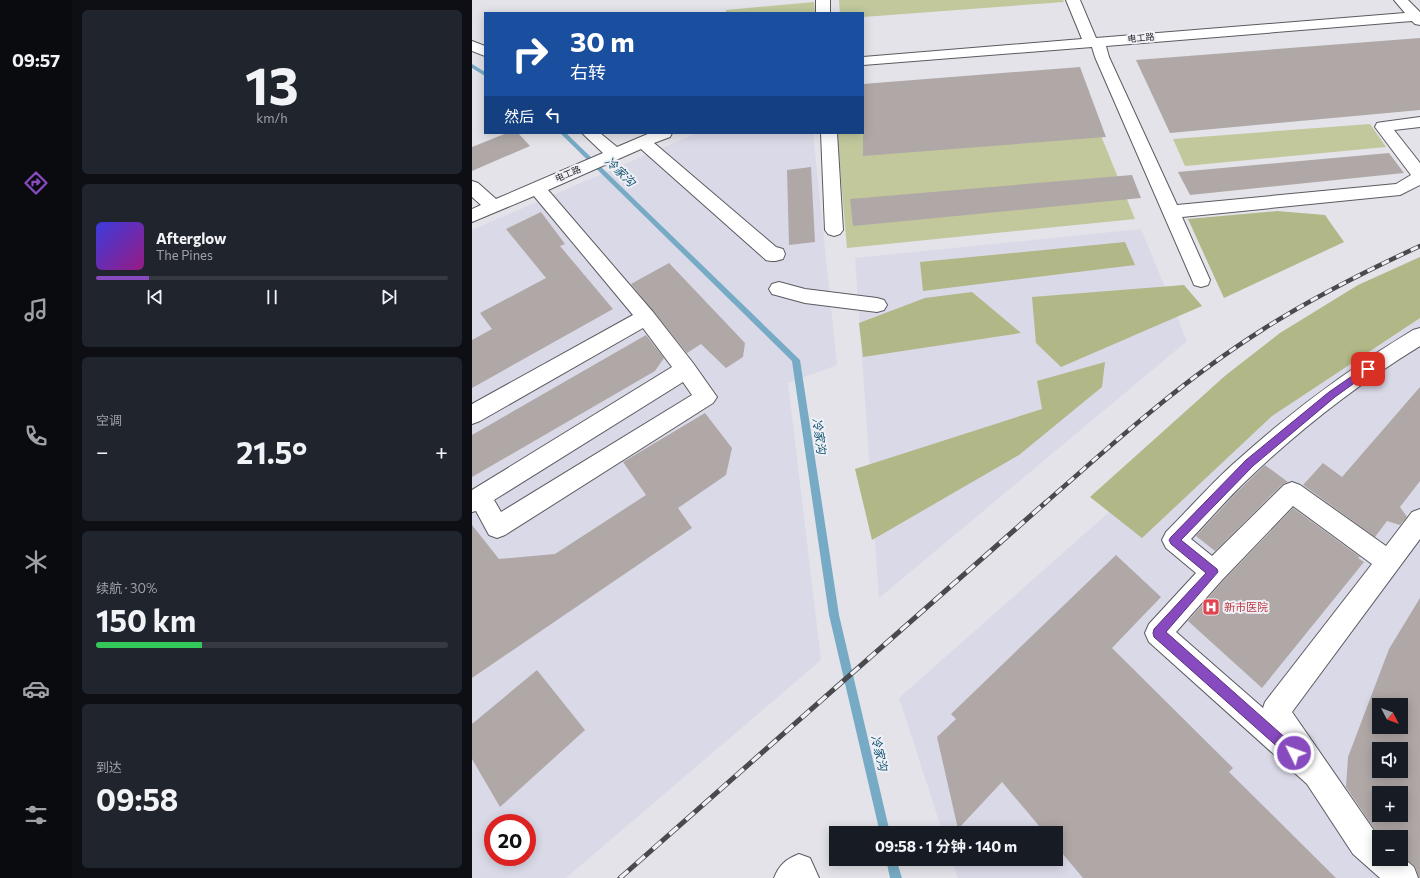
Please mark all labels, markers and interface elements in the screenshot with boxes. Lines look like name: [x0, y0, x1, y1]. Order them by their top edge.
text: 30 m: [570, 24, 635, 58]
icon: right: [504, 28, 556, 80]
street label: 电工路: [1127, 31, 1155, 44]
text: 09:57: [12, 49, 60, 71]
text: 13: [245, 52, 299, 116]
text: 右转: [570, 61, 606, 83]
icon: left: [542, 104, 564, 126]
text: 然后: [504, 107, 534, 125]
text: km/h: [256, 110, 288, 126]
water label: 冷家沟: [603, 154, 640, 190]
street label: 电工路: [553, 163, 582, 184]
icon: directions: [22, 169, 50, 197]
text: Afterglow: [156, 229, 226, 247]
text: The Pines: [156, 247, 213, 263]
icon: previous: [144, 286, 166, 308]
icon: pause: [261, 286, 283, 308]
icon: next: [378, 286, 400, 308]
icon: music: [22, 296, 50, 324]
pin: [1351, 352, 1385, 386]
icon: arrive: [1357, 358, 1379, 380]
text: 空调: [96, 412, 122, 428]
water label: 冷家沟: [811, 417, 830, 457]
icon: phone: [22, 422, 50, 450]
text: 21.5°: [236, 433, 307, 470]
text: −: [96, 438, 109, 465]
text: +: [435, 438, 448, 465]
icon: climate: [22, 548, 50, 576]
text: 续航 · 30%: [96, 580, 157, 596]
hospital icon: 新市医院: [1201, 597, 1221, 617]
place label: 新市医院: [1224, 600, 1268, 613]
text: 150 km: [96, 601, 196, 638]
icon: car: [22, 675, 50, 703]
north arrow: [1372, 698, 1408, 734]
map controls: [1372, 698, 1408, 866]
position arrow: [1273, 732, 1315, 774]
water label: 冷家沟: [869, 734, 891, 774]
button: sound: [1372, 742, 1408, 778]
text: 到达: [96, 759, 122, 775]
text: 09:58: [96, 780, 178, 817]
button: +: [1372, 786, 1408, 822]
icon: filters: [22, 801, 50, 829]
speed limit sign: 20: [484, 814, 536, 866]
button: −: [1372, 830, 1408, 866]
text: 09:58 · 1 分钟 · 140 m: [875, 837, 1017, 855]

